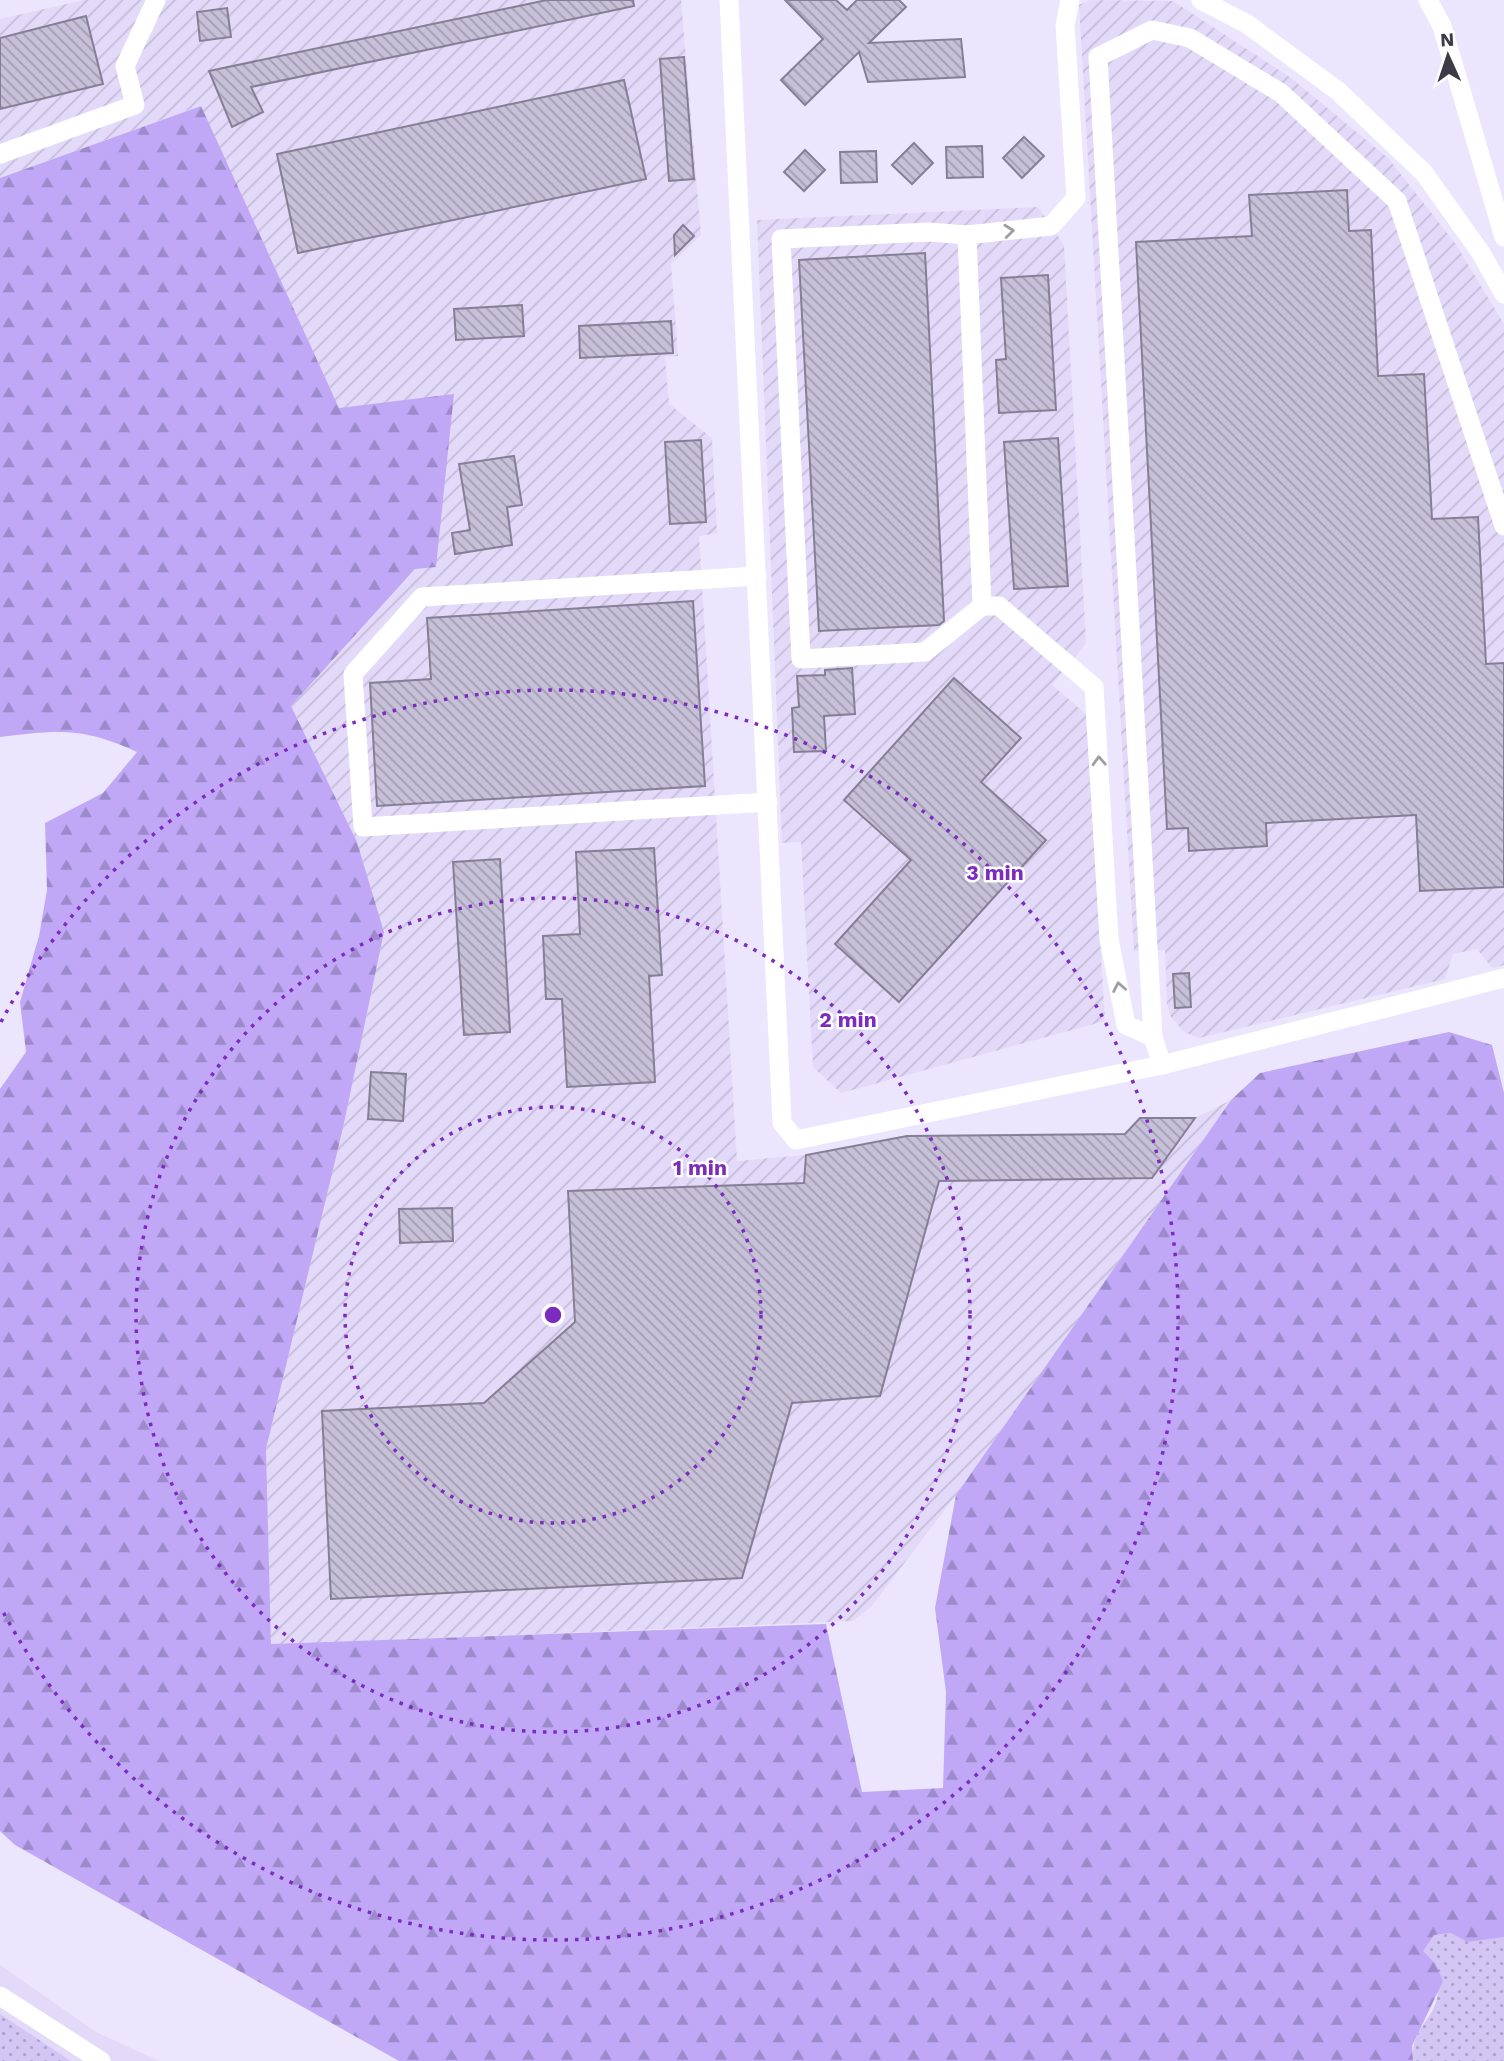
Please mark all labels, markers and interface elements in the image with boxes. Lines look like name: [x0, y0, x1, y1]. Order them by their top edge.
north arrow: [1413, 21, 1483, 91]
text: N: [1439, 28, 1455, 51]
one-way arrow: [1003, 223, 1015, 238]
one-way arrow: [1091, 755, 1106, 766]
text: 3 min: [966, 860, 1024, 885]
one-way arrow: [1112, 981, 1127, 993]
text: 2 min: [819, 1007, 877, 1032]
text: 1 min: [673, 1155, 727, 1180]
centre of rings: [541, 1303, 565, 1327]

